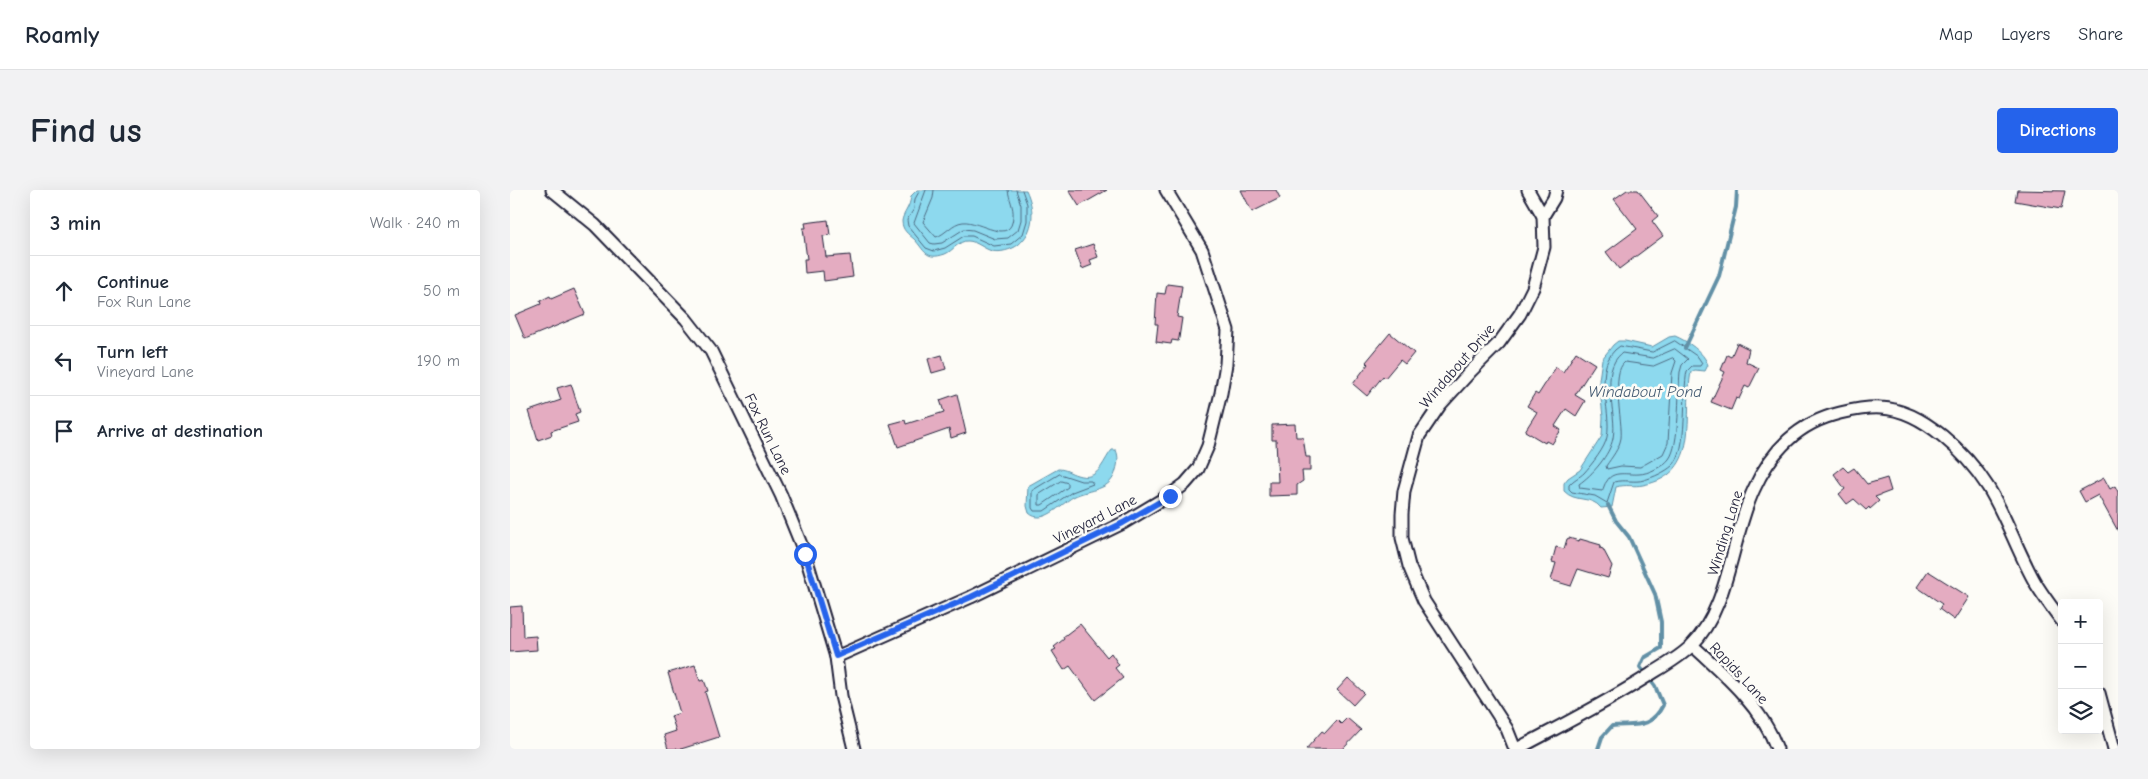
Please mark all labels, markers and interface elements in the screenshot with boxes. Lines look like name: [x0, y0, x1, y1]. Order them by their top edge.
text: Roamly: [25, 21, 99, 49]
text: Map: [1939, 24, 1973, 45]
text: Layers: [2001, 24, 2050, 45]
text: Share: [2078, 24, 2123, 45]
button: Directions: [1997, 108, 2118, 153]
text: Find us: [30, 110, 142, 151]
text: 3 min: [50, 211, 101, 235]
text: Walk · 240 m: [370, 214, 460, 232]
text: Continue: [97, 271, 169, 293]
icon: ahead: [50, 277, 78, 305]
text: 50 m: [423, 282, 460, 300]
text: Fox Run Lane: [97, 293, 191, 311]
street label: Windabout Drive: [1416, 320, 1499, 412]
text: Turn left: [97, 341, 168, 363]
icon: left: [50, 347, 78, 375]
text: 190 m: [417, 352, 460, 370]
text: Vineyard Lane: [97, 363, 194, 381]
water label: Windabout Pond: [1588, 383, 1702, 401]
street label: Fox Run Lane: [741, 390, 796, 478]
icon: arrive: [50, 417, 78, 445]
text: Arrive at destination: [97, 420, 263, 442]
route end: [1159, 485, 1182, 508]
street label: Winding Lane: [1704, 488, 1747, 578]
street label: Vineyard Lane: [1050, 490, 1140, 548]
route start: [794, 543, 817, 566]
map controls: [2058, 599, 2103, 734]
button: +: [2058, 599, 2103, 644]
street label: Rapids Lane: [1706, 638, 1772, 708]
button: −: [2058, 644, 2103, 689]
button: layers: [2058, 689, 2103, 734]

